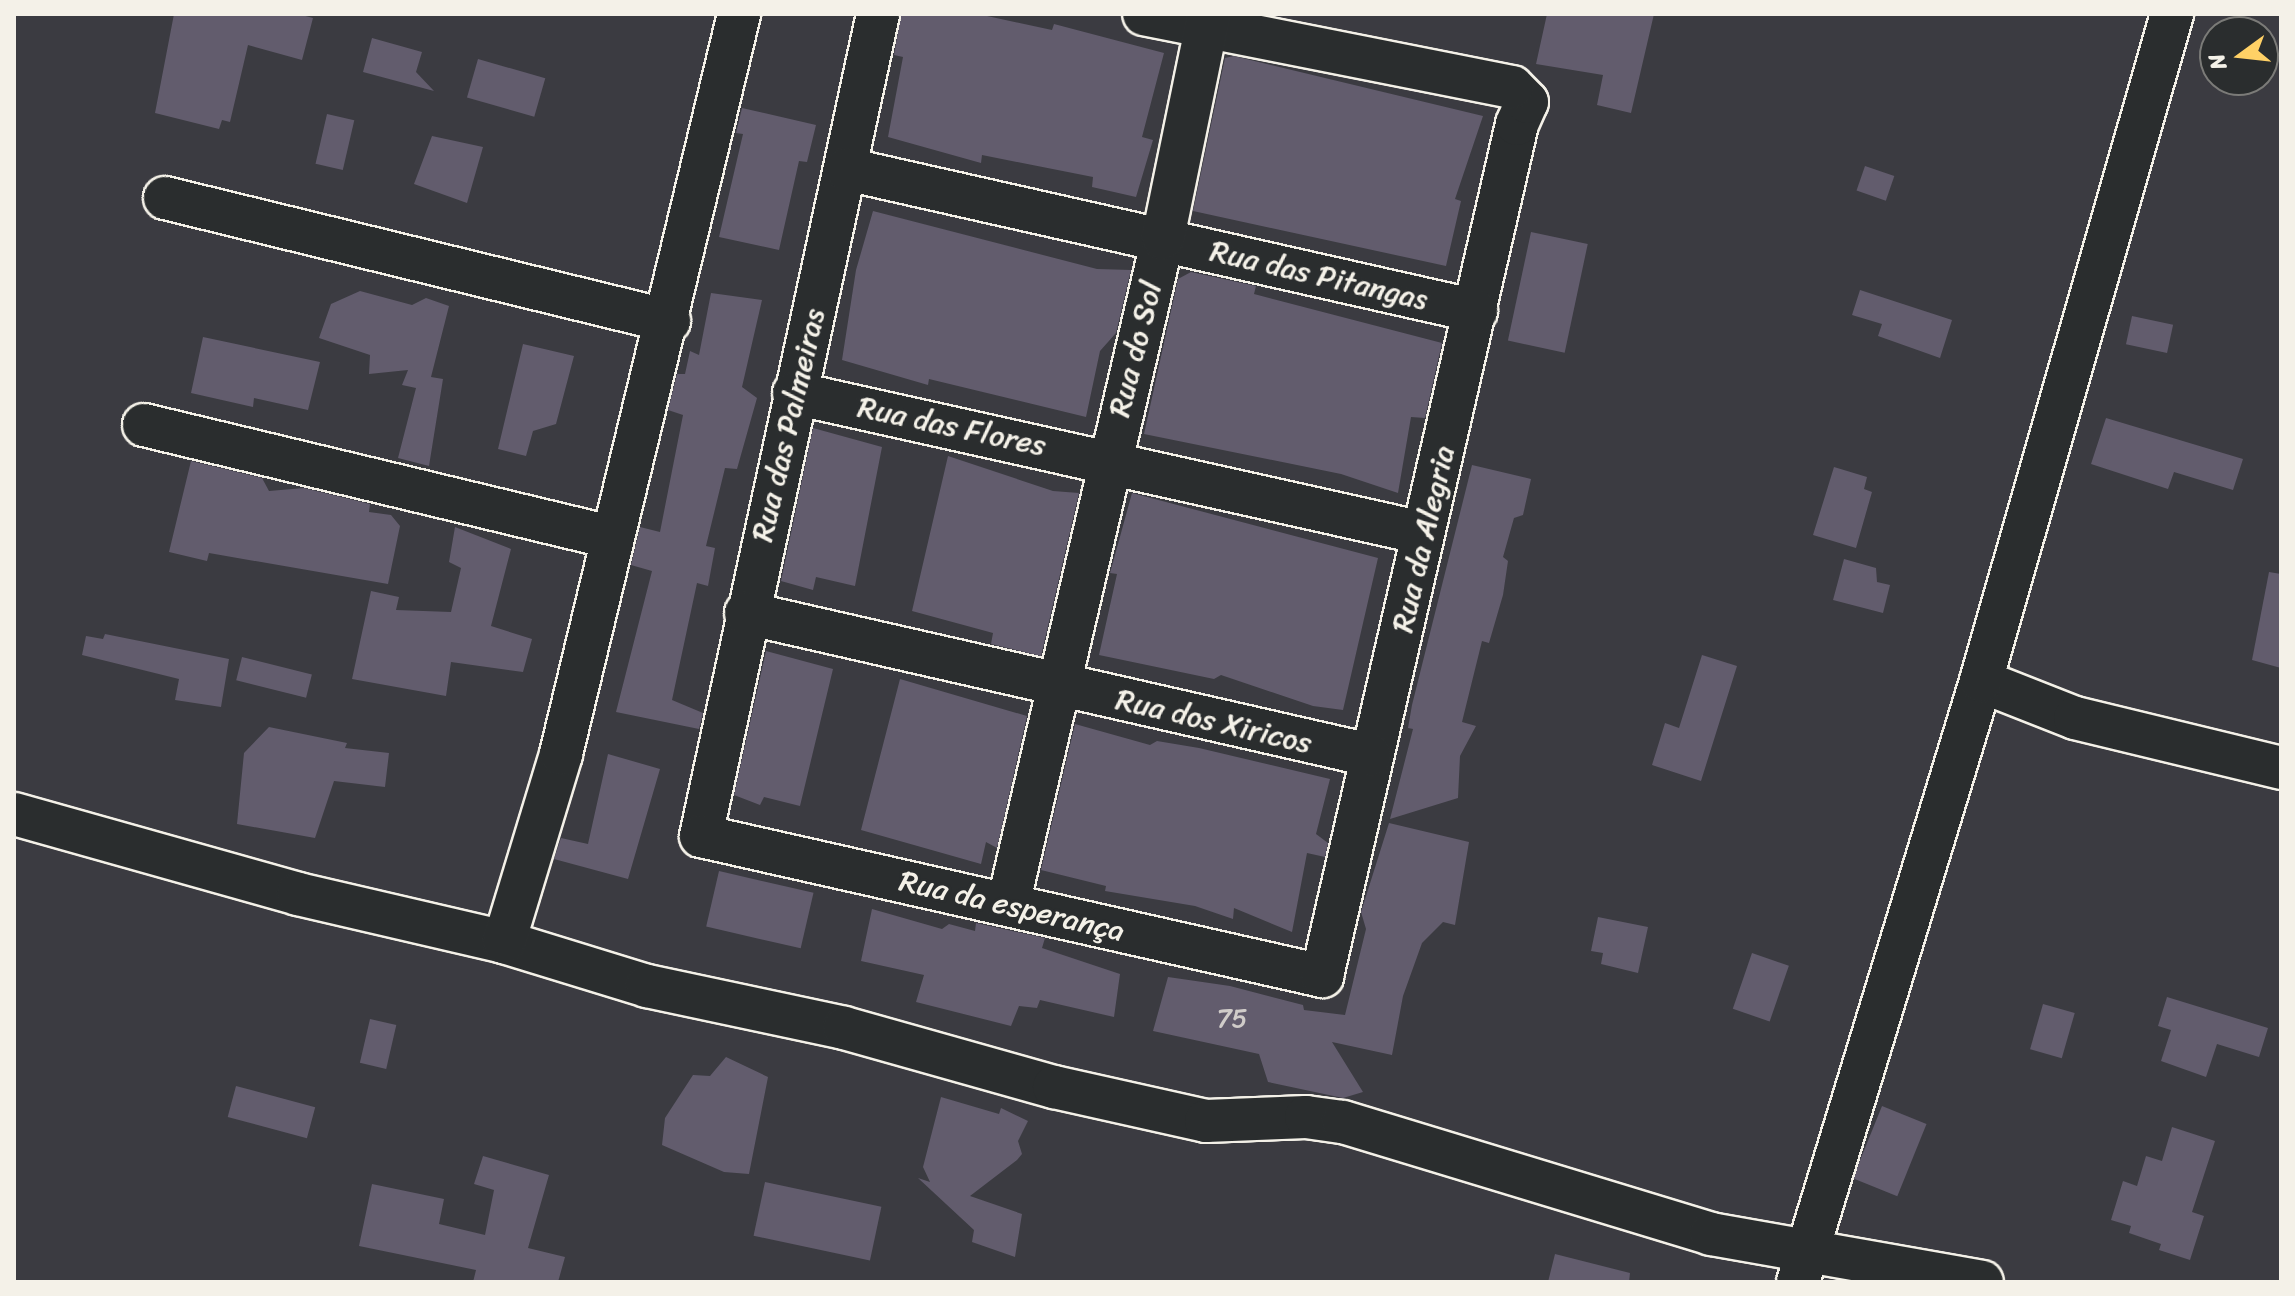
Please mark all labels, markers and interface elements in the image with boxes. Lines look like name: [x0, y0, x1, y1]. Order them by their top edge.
north arrow: [2199, 16, 2279, 96]
text: N: [2196, 49, 2238, 74]
street label: Rua das Pitangas: [1206, 232, 1432, 318]
street label: Rua do Sol: [1101, 277, 1169, 421]
street label: Rua das Palmeiras: [744, 304, 832, 546]
street label: Rua das Flores: [855, 389, 1049, 463]
street label: Rua da Alegria: [1384, 442, 1462, 636]
street label: Rua dos Xiricos: [1113, 681, 1315, 761]
street label: Rua da esperança: [896, 863, 1128, 949]
house number: 75: [1217, 1003, 1247, 1035]

